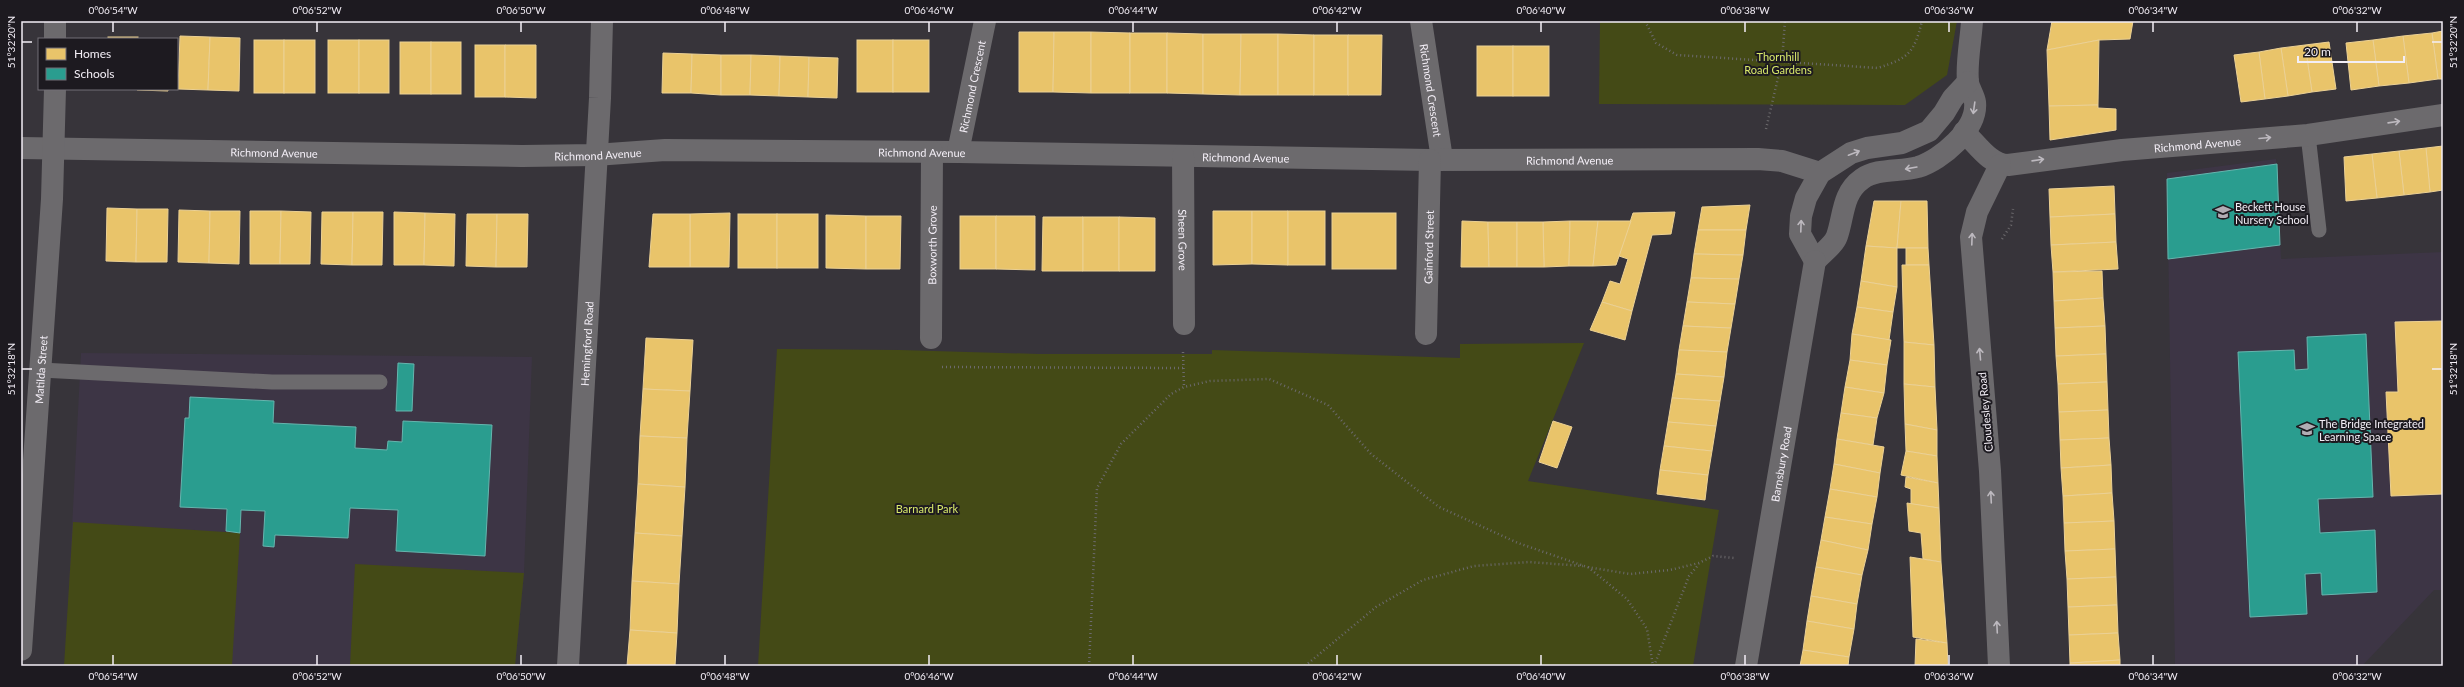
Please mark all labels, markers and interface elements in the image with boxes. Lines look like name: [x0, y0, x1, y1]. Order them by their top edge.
text: 0°06'54"W: [88, 4, 138, 16]
text: 0°06'52"W: [292, 4, 342, 16]
text: 0°06'50"W: [496, 4, 546, 16]
text: 0°06'48"W: [700, 4, 750, 16]
text: 0°06'46"W: [904, 4, 954, 16]
text: 0°06'44"W: [1108, 4, 1158, 16]
text: 0°06'42"W: [1312, 4, 1362, 16]
text: 0°06'40"W: [1516, 4, 1566, 16]
text: 0°06'38"W: [1720, 4, 1770, 16]
text: 0°06'36"W: [1924, 4, 1974, 16]
text: 0°06'34"W: [2128, 4, 2178, 16]
text: 0°06'32"W: [2332, 4, 2382, 16]
text: 51°32'20"N: [5, 16, 17, 68]
text: 51°32'20"N: [2447, 16, 2459, 68]
legend: [38, 38, 178, 90]
scale bar: [2298, 38, 2404, 64]
street label: Richmond Crescent: [956, 39, 987, 134]
street label: Richmond Crescent: [1418, 43, 1445, 138]
text: 20 m: [2304, 44, 2331, 59]
text: Homes: [74, 46, 111, 61]
park label: Thornhill Road Gardens: [1744, 50, 1812, 76]
text: Schools: [74, 66, 115, 81]
one-way arrow: [1970, 101, 1978, 114]
one-way arrow: [2387, 118, 2400, 126]
street label: Richmond Avenue: [2153, 134, 2242, 154]
one-way arrow: [2258, 135, 2271, 142]
street label: Richmond Avenue: [230, 145, 318, 159]
street label: Richmond Avenue: [554, 145, 642, 162]
street label: Richmond Avenue: [878, 145, 966, 159]
one-way arrow: [1847, 149, 1859, 156]
street label: Richmond Avenue: [1202, 150, 1290, 164]
street label: Richmond Avenue: [1526, 153, 1614, 166]
one-way arrow: [2031, 157, 2044, 164]
one-way arrow: [1905, 164, 1918, 172]
place label: Beckett House Nursery School: [2235, 200, 2309, 226]
school or university icon: Beckett House Nursery School: [2214, 203, 2232, 221]
street label: Boxworth Grove: [925, 205, 938, 285]
street label: Sheen Grove: [1177, 209, 1190, 271]
street label: Gainford Street: [1421, 210, 1435, 284]
one-way arrow: [1797, 220, 1804, 233]
one-way arrow: [1968, 233, 1975, 246]
street label: Hemingford Road: [577, 301, 595, 386]
street label: Matilda Street: [31, 335, 49, 404]
text: 51°32'18"N: [5, 343, 17, 395]
text: 51°32'18"N: [2447, 343, 2459, 395]
one-way arrow: [1977, 348, 1984, 361]
street label: Cloudesley Road: [1975, 372, 1995, 452]
place label: The Bridge Integrated Learning Space: [2319, 417, 2424, 443]
school or university icon: The Bridge Integrated Learning Space: [2298, 420, 2316, 438]
street label: Barnsbury Road: [1768, 425, 1793, 503]
one-way arrow: [1988, 491, 1995, 504]
park label: Barnard Park: [896, 502, 959, 515]
one-way arrow: [1994, 621, 2001, 634]
text: 0°06'54"W: [88, 670, 138, 682]
text: 0°06'52"W: [292, 670, 342, 682]
text: 0°06'50"W: [496, 670, 546, 682]
text: 0°06'48"W: [700, 670, 750, 682]
text: 0°06'46"W: [904, 670, 954, 682]
text: 0°06'44"W: [1108, 670, 1158, 682]
text: 0°06'42"W: [1312, 670, 1362, 682]
text: 0°06'40"W: [1516, 670, 1566, 682]
text: 0°06'38"W: [1720, 670, 1770, 682]
text: 0°06'36"W: [1924, 670, 1974, 682]
text: 0°06'34"W: [2128, 670, 2178, 682]
text: 0°06'32"W: [2332, 670, 2382, 682]

